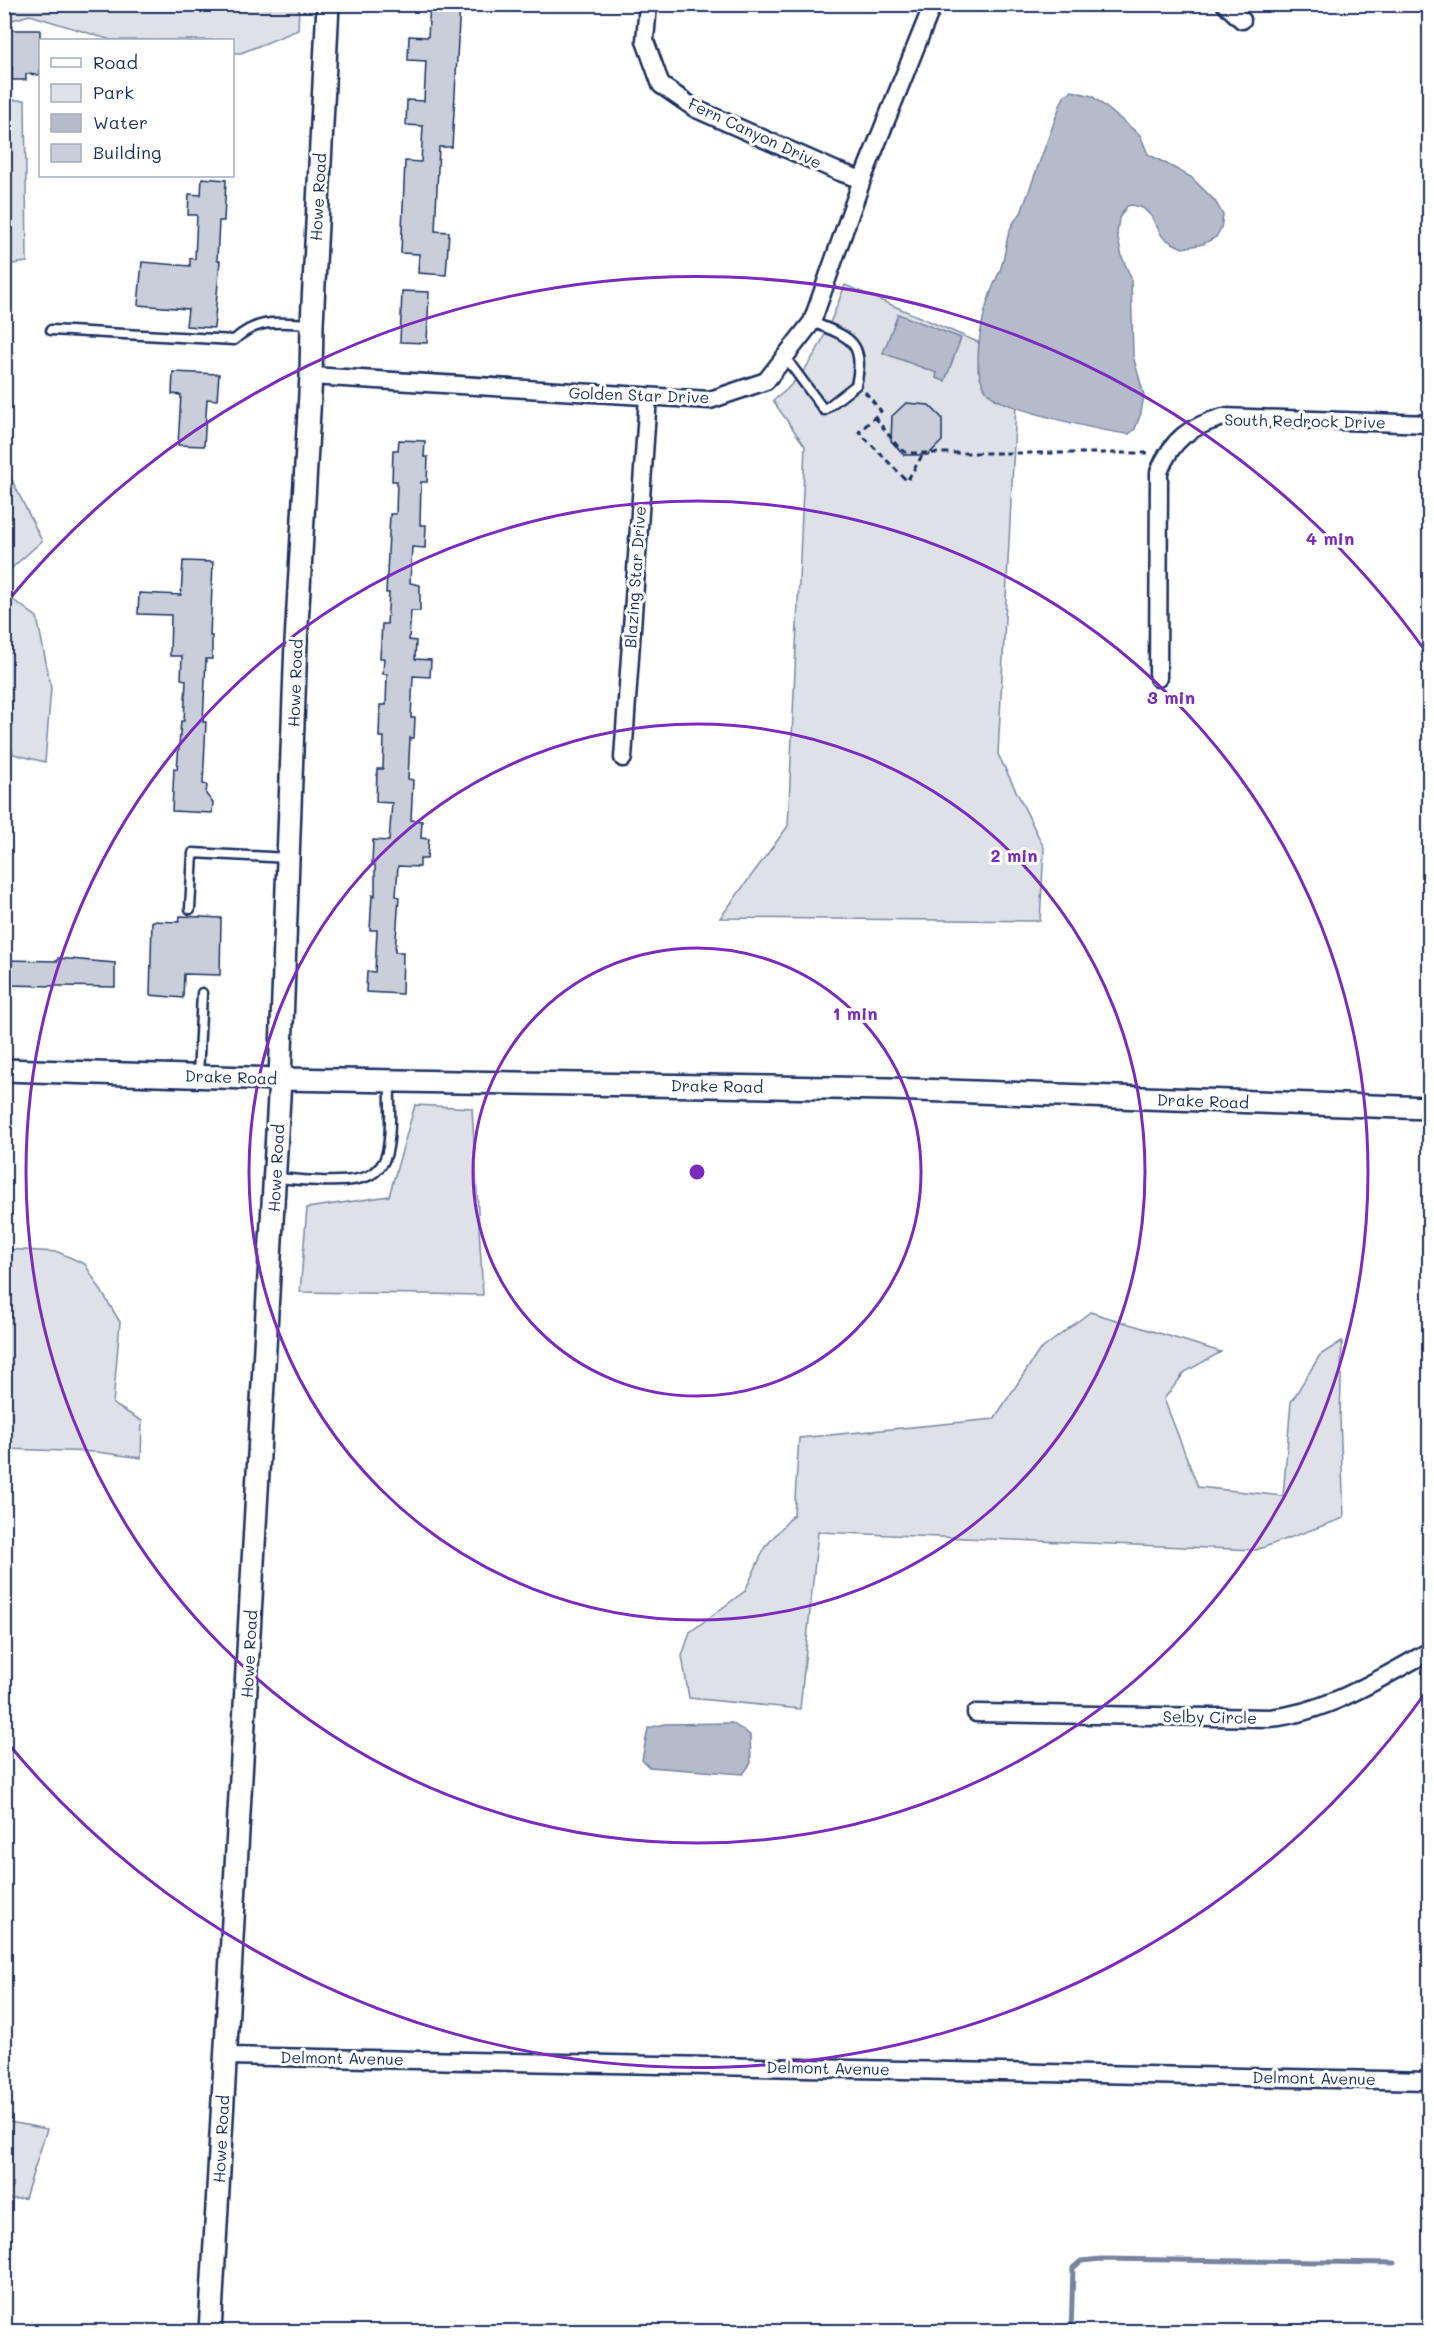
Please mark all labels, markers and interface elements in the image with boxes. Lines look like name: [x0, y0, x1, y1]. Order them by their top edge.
legend: [39, 39, 234, 177]
text: Road: [93, 50, 138, 74]
text: Park: [93, 80, 134, 104]
street label: Fern Canyon Drive: [685, 92, 825, 173]
text: Water: [93, 110, 148, 134]
text: Building: [93, 140, 161, 164]
street label: Howe Road: [305, 152, 330, 242]
street label: Golden Star Drive: [568, 382, 710, 407]
street label: South Redrock Drive: [1224, 409, 1386, 432]
street label: Blazing Star Drive: [619, 505, 650, 649]
text: 4 min: [1306, 526, 1354, 550]
street label: Howe Road: [282, 639, 307, 727]
text: 3 min: [1147, 685, 1195, 709]
text: 2 min: [990, 843, 1038, 867]
text: 1 min: [832, 1001, 878, 1025]
street label: Drake Road: [184, 1064, 278, 1089]
street label: Drake Road: [671, 1074, 763, 1097]
street label: Drake Road: [1156, 1088, 1250, 1113]
street label: Howe Road: [263, 1123, 288, 1213]
centre of rings: [687, 1162, 707, 1182]
street label: Howe Road: [236, 1609, 261, 1699]
street label: Selby Circle: [1163, 1705, 1257, 1728]
street label: Delmont Avenue: [280, 2046, 404, 2069]
street label: Delmont Avenue: [766, 2056, 890, 2079]
street label: Delmont Avenue: [1252, 2066, 1376, 2089]
street label: Howe Road: [208, 2094, 233, 2184]

